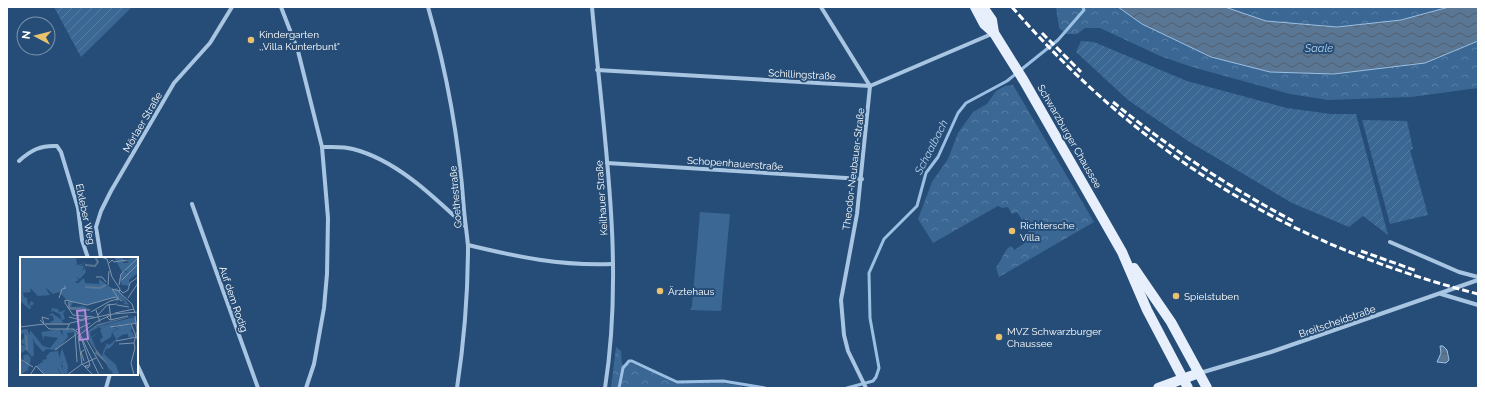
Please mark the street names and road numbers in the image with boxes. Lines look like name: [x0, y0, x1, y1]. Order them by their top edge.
street label: Schillingstraße: [768, 67, 836, 82]
street label: Schwarzburger Chaussee: [1035, 82, 1104, 190]
street label: Mörlaer Straße: [121, 90, 164, 154]
street label: Theodor-Neubauer-Straße: [841, 107, 866, 231]
street label: Schopenhauerstraße: [687, 155, 784, 172]
street label: Keilhauer Straße: [593, 160, 610, 236]
street label: Goethestraße: [447, 165, 464, 229]
street label: Elxleber Weg: [74, 183, 97, 245]
street label: Auf dem Rodig: [217, 265, 250, 334]
street label: Breitscheidstraße: [1297, 303, 1377, 340]

